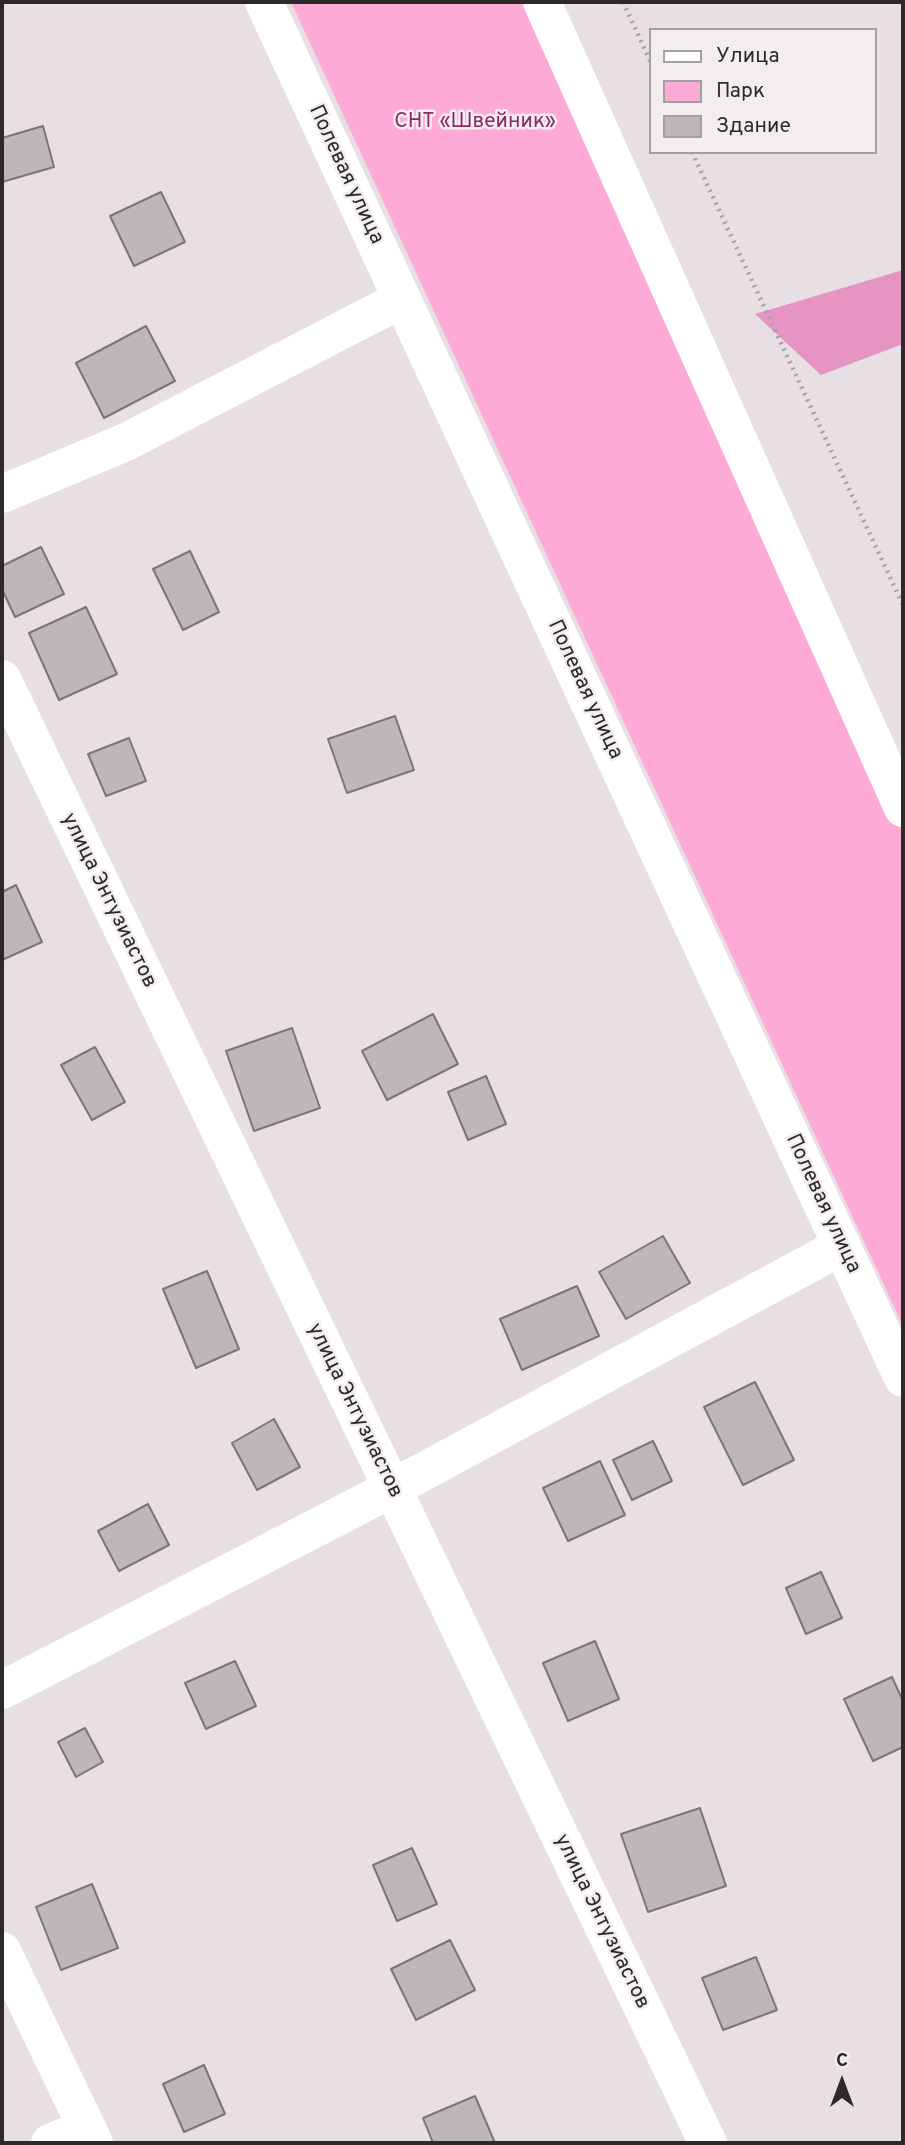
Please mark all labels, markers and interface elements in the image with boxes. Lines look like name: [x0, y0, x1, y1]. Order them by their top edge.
legend: [650, 28, 877, 154]
text: Улица: [716, 43, 780, 70]
text: Парк: [716, 78, 765, 105]
street label: Полевая улица: [302, 101, 388, 249]
park label: СНТ «Швейник»: [394, 110, 556, 136]
text: Здание: [716, 113, 791, 140]
street label: Полевая улица: [541, 616, 627, 764]
street label: улица Энтузиастов: [55, 810, 161, 992]
street label: Полевая улица: [779, 1130, 865, 1278]
street label: улица Энтузиастов: [301, 1320, 407, 1502]
street label: улица Энтузиастов: [548, 1831, 654, 2013]
north arrow: [807, 2047, 877, 2117]
text: С: [836, 2049, 848, 2073]

